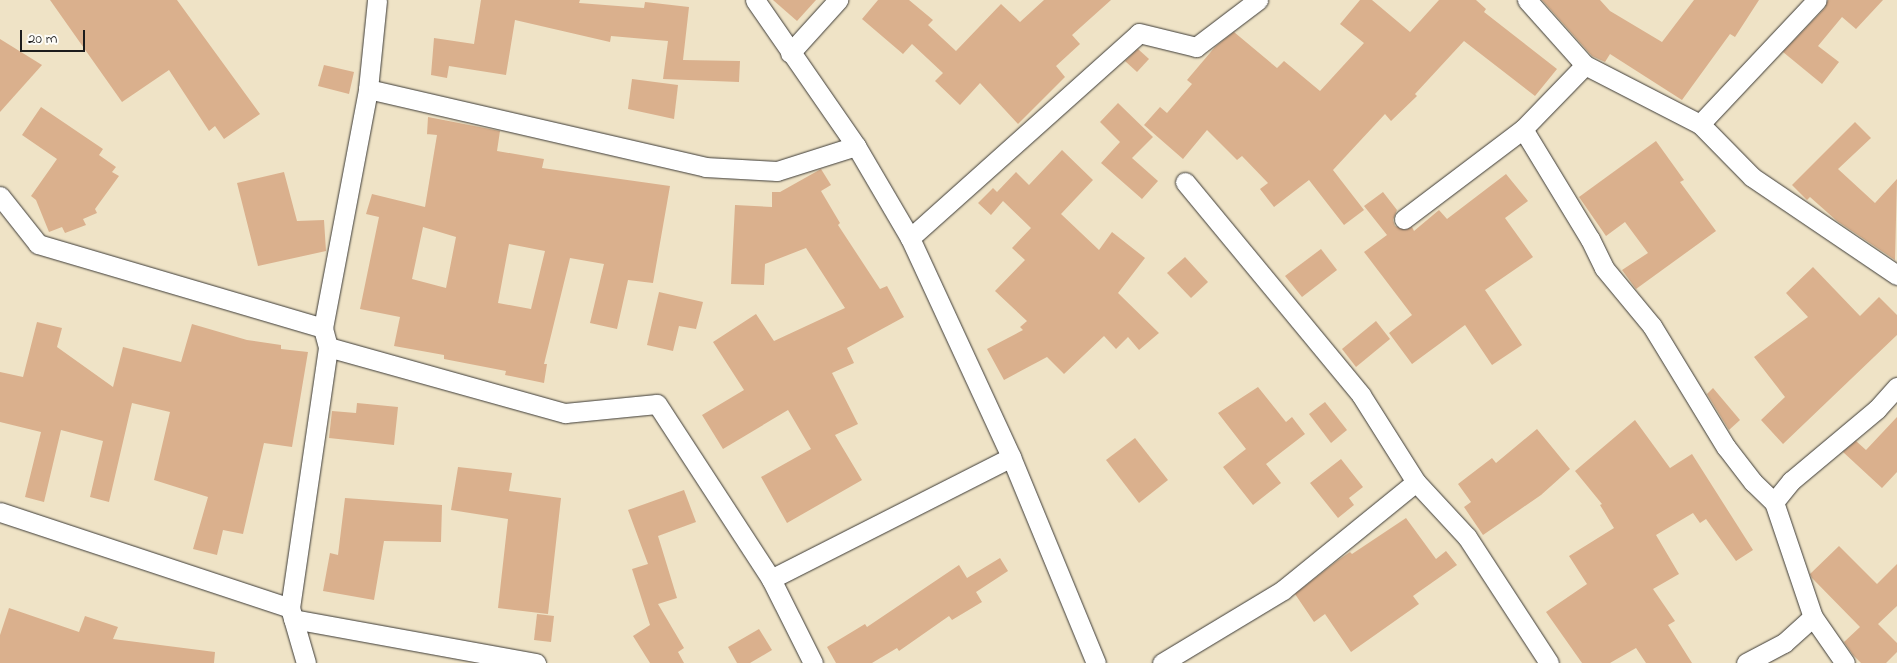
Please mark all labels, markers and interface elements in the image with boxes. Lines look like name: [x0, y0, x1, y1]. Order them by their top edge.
scale bar: [22, 20, 88, 52]
text: 20 m: [28, 28, 57, 50]

